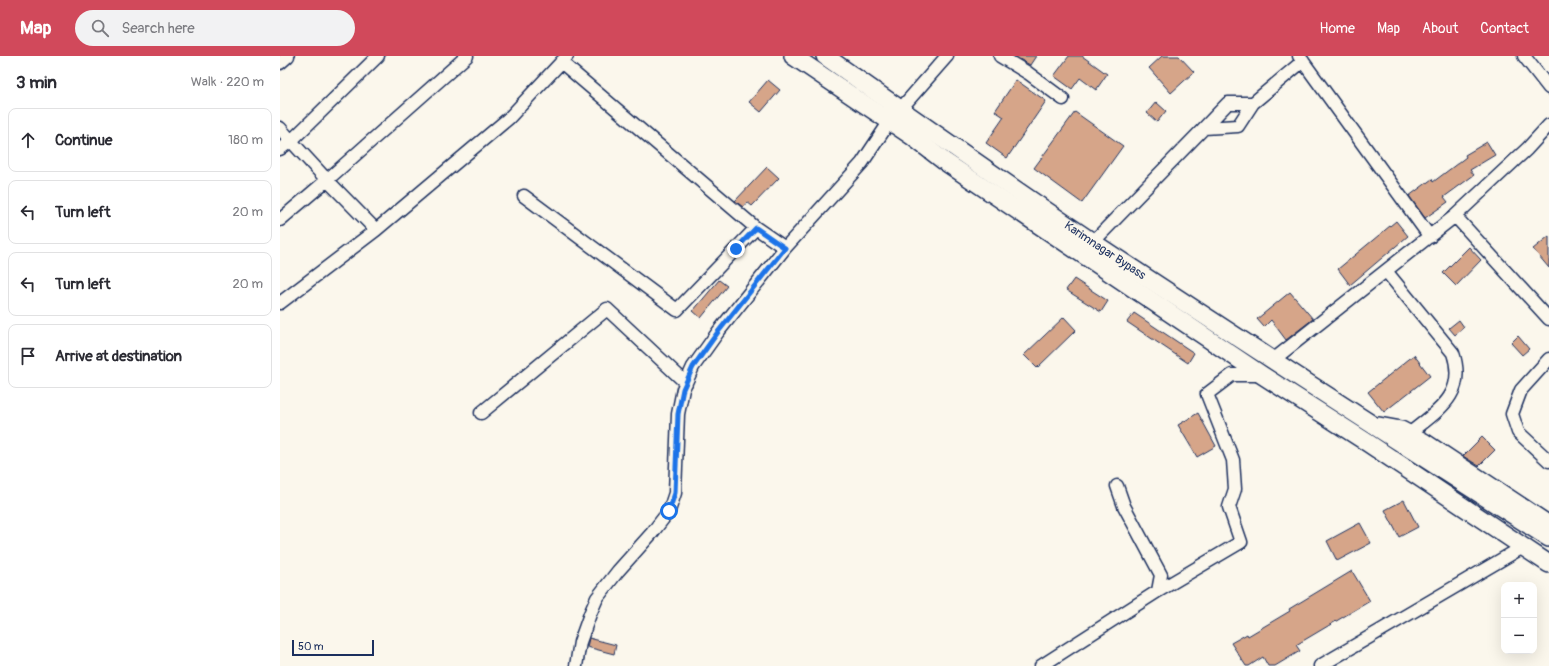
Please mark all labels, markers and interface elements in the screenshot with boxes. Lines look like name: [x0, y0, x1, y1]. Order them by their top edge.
search box: [75, 10, 355, 46]
text: Map: [20, 16, 51, 40]
icon: search: [89, 17, 111, 39]
text: Search here: [121, 19, 195, 38]
text: Home: [1320, 20, 1355, 37]
text: Map: [1377, 20, 1400, 37]
text: About: [1422, 20, 1458, 37]
text: Contact: [1480, 20, 1529, 37]
text: 3 min: [16, 72, 57, 93]
text: Walk · 220 m: [191, 74, 264, 90]
icon: ahead: [17, 129, 39, 151]
text: Continue: [55, 131, 113, 150]
text: 180 m: [228, 132, 263, 148]
icon: left: [17, 201, 39, 223]
text: Turn left: [55, 203, 111, 222]
text: 20 m: [232, 204, 263, 220]
street label: Karimnagar Bypass: [1061, 218, 1149, 283]
route end: [727, 240, 745, 258]
icon: left: [17, 273, 39, 295]
text: Turn left: [55, 275, 111, 294]
text: 20 m: [232, 276, 263, 292]
icon: arrive: [17, 345, 39, 367]
text: Arrive at destination: [55, 347, 182, 366]
route start: [660, 502, 678, 520]
map controls: [1501, 582, 1537, 654]
button: +: [1501, 582, 1537, 618]
button: −: [1501, 618, 1537, 654]
scale bar: [292, 638, 374, 657]
text: 50 m: [298, 640, 324, 653]

